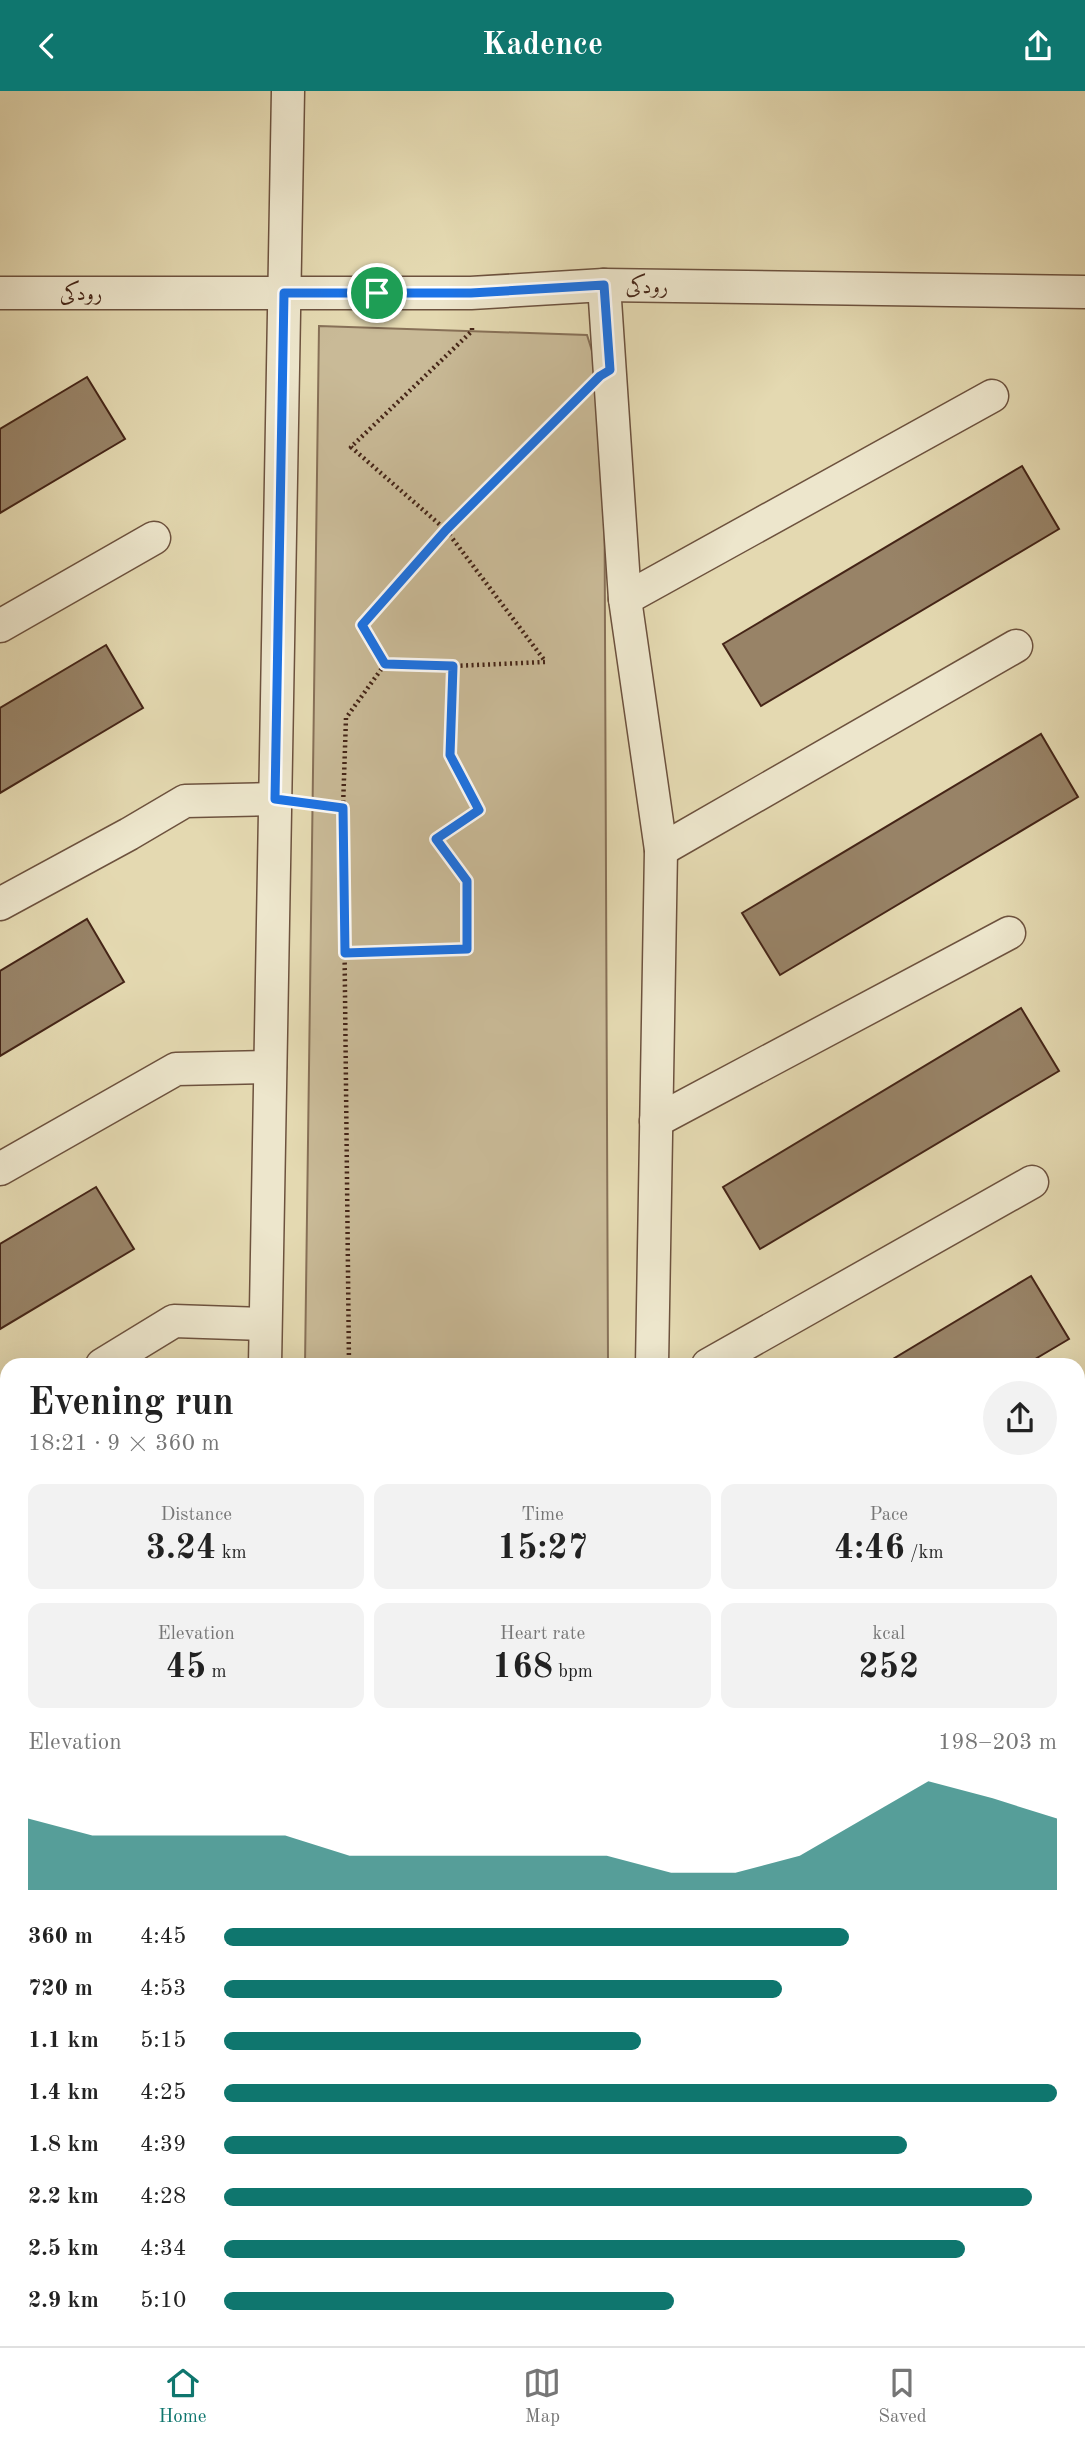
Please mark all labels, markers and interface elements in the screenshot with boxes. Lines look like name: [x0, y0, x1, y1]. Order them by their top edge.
icon: back: [28, 27, 66, 65]
icon: share: [1019, 27, 1057, 65]
text: Kadence: [482, 30, 603, 62]
pin: [347, 263, 407, 323]
street label: رودکی: [625, 273, 669, 298]
icon: arrive: [358, 274, 396, 312]
street label: رودکی: [60, 280, 102, 305]
button: share: [983, 1381, 1057, 1455]
text: Evening run: [28, 1385, 234, 1423]
text: 18:21 · 9 × 360 m: [28, 1432, 220, 1455]
text: Distance: [160, 1506, 232, 1525]
text: Time: [521, 1506, 564, 1525]
text: Pace: [870, 1506, 908, 1525]
text: 3.24: [146, 1531, 216, 1566]
text: 15:27: [497, 1531, 588, 1566]
text: 4:46: [834, 1531, 905, 1566]
text: km: [216, 1544, 247, 1563]
text: /km: [905, 1544, 944, 1563]
text: Elevation: [158, 1625, 235, 1644]
text: Heart rate: [500, 1625, 585, 1644]
text: kcal: [872, 1625, 905, 1644]
text: 45: [166, 1650, 206, 1685]
text: 168: [492, 1650, 553, 1685]
text: 252: [858, 1650, 919, 1685]
text: m: [206, 1663, 227, 1682]
text: bpm: [553, 1663, 593, 1682]
text: Elevation: [28, 1731, 122, 1754]
text: 198–203 m: [938, 1731, 1057, 1754]
text: 360 m: [28, 1925, 93, 1948]
text: 4:45: [140, 1925, 186, 1948]
text: 720 m: [28, 1977, 93, 2000]
text: 4:53: [140, 1977, 186, 2000]
text: 1.1 km: [28, 2029, 99, 2052]
text: 5:15: [140, 2029, 186, 2052]
text: 1.4 km: [28, 2081, 99, 2104]
text: 4:25: [140, 2081, 186, 2104]
text: 1.8 km: [28, 2133, 99, 2156]
text: 4:39: [140, 2133, 186, 2156]
text: 2.2 km: [28, 2185, 99, 2208]
text: 4:28: [140, 2185, 186, 2208]
text: 2.5 km: [28, 2237, 99, 2260]
text: 4:34: [140, 2237, 186, 2260]
text: 2.9 km: [28, 2289, 99, 2312]
text: 5:10: [140, 2289, 186, 2312]
tab: Home: [158, 2364, 207, 2429]
tab: Map: [523, 2364, 561, 2429]
tab: Saved: [878, 2364, 927, 2429]

